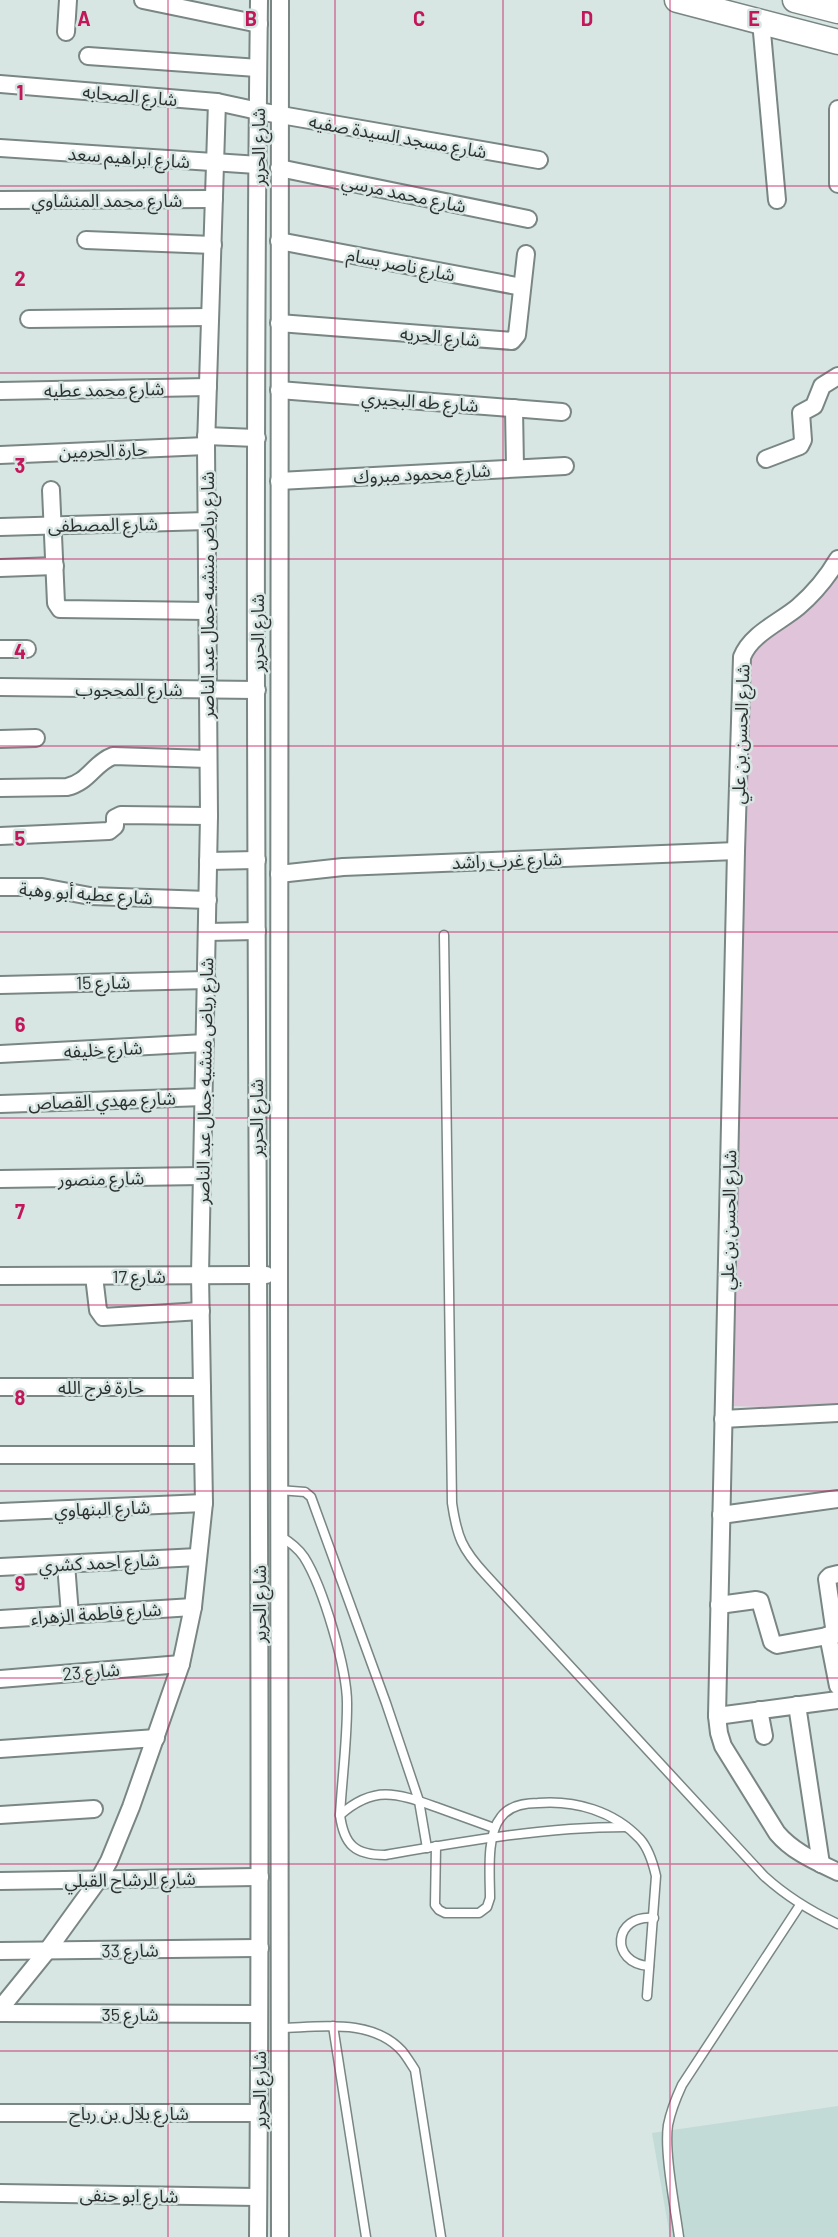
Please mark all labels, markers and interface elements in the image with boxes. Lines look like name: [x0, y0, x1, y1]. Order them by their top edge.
text: A: [77, 6, 91, 30]
text: B: [245, 6, 257, 30]
text: C: [413, 6, 425, 30]
text: D: [581, 6, 593, 30]
text: E: [748, 6, 760, 30]
text: 1: [16, 80, 24, 104]
street label: شارع الصحابه: [81, 80, 178, 114]
street label: شارع الحرير: [247, 108, 273, 187]
street label: شارع مسجد السيدة صفيه: [307, 110, 489, 166]
street label: شارع ابراهيم سعد: [67, 142, 191, 176]
street label: شارع محمد مرسي: [339, 169, 468, 221]
street label: شارع محمد المنشاوي: [32, 189, 182, 215]
street label: شارع ناصر بسام: [344, 243, 457, 289]
text: 2: [14, 266, 26, 290]
street label: شارع الحريه: [399, 322, 481, 354]
street label: شارع محمد عطيه: [44, 377, 164, 405]
street label: شارع طه البحيري: [360, 386, 479, 420]
street label: حارة الحرمين: [58, 437, 148, 464]
text: 3: [15, 453, 25, 477]
street label: شارع محمود مبروك: [353, 458, 491, 492]
street label: شارع رياض منشيه جمال عبد الناصر: [196, 472, 222, 719]
street label: شارع المصطفى: [48, 512, 158, 540]
street label: شارع الحرير: [246, 594, 272, 673]
text: 4: [14, 639, 26, 663]
street label: شارع الحسن بن علي: [727, 663, 757, 805]
street label: شارع المحجوب: [75, 678, 183, 704]
text: 5: [15, 826, 26, 850]
street label: شارع غرب راشد: [451, 847, 563, 877]
street label: شارع عطيه أبو وهبة: [18, 877, 154, 913]
street label: شارع رياض منشيه جمال عبد الناصر: [191, 957, 221, 1206]
street label: شارع 15: [76, 971, 130, 997]
text: 6: [15, 1012, 26, 1036]
street label: شارع خليفه: [63, 1036, 143, 1066]
street label: شارع الحرير: [245, 1079, 271, 1158]
street label: شارع مهدي القصاص: [28, 1086, 176, 1118]
street label: شارع الحسن بن علي: [716, 1150, 744, 1290]
street label: شارع منصور: [57, 1166, 145, 1194]
text: 7: [15, 1199, 25, 1223]
street label: شارع 17: [112, 1265, 166, 1291]
street label: حارة فرج الله: [58, 1376, 144, 1401]
text: 8: [15, 1385, 26, 1409]
street label: شارع البنهاوي: [54, 1495, 151, 1525]
street label: شارع احمد كشري: [38, 1548, 160, 1580]
street label: شارع الحرير: [248, 1565, 274, 1644]
text: 9: [15, 1571, 25, 1595]
street label: شارع فاطمة الزهراء: [30, 1597, 162, 1633]
street label: شارع 23: [61, 1658, 121, 1688]
street label: شارع الرشاح القبلي: [64, 1867, 196, 1895]
street label: شارع 33: [101, 1939, 159, 1965]
street label: شارع 35: [101, 2003, 159, 2029]
street label: شارع الحرير: [248, 2051, 274, 2130]
street label: شارع بلال بن رباح: [69, 2102, 189, 2128]
street label: شارع ابو حنفى: [79, 2183, 179, 2211]

